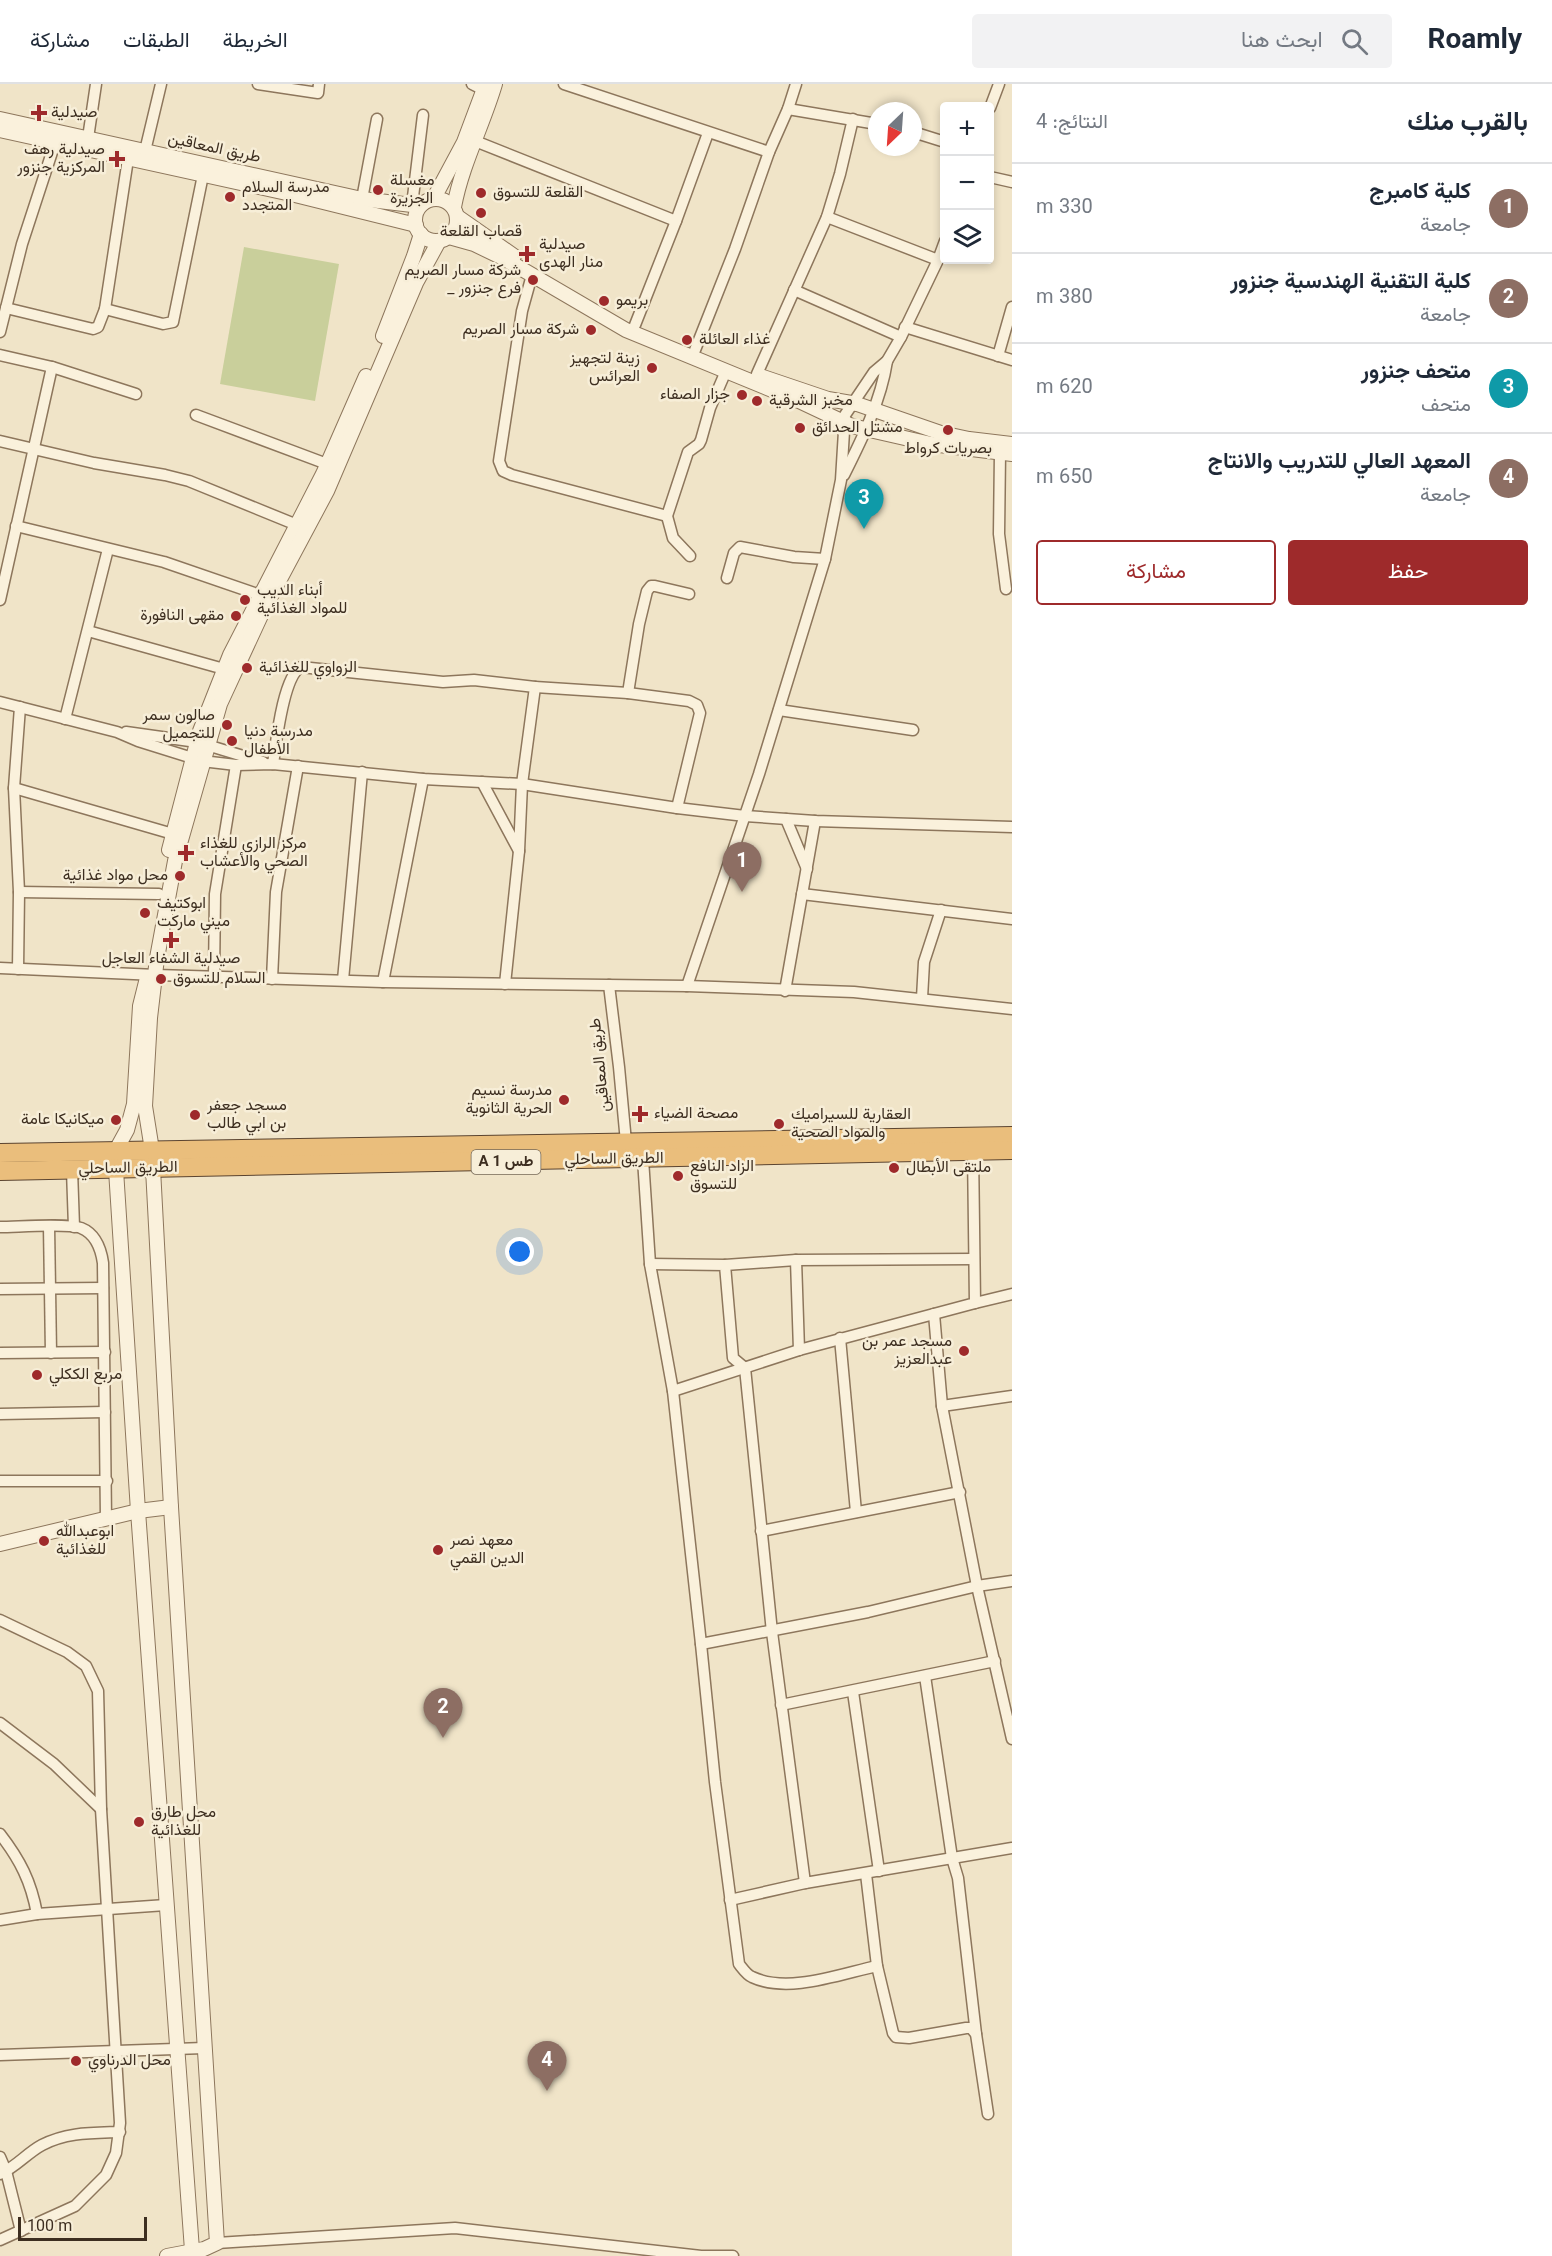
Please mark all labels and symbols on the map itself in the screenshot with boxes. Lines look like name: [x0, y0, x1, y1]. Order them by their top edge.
place label: صيدلية: [51, 101, 97, 126]
north arrow: [868, 102, 922, 156]
marker: صيدلية: [32, 106, 46, 120]
street label: طريق المعاقين: [165, 127, 263, 171]
place label: صيدلية رهف المركزية جنزور: [16, 138, 105, 181]
marker: صيدلية رهف المركزية جنزور: [110, 152, 124, 166]
place label: مغسلة الجزيرة: [390, 169, 435, 212]
place label: مدرسة السلام المتجدد: [242, 176, 329, 219]
place label: القلعة للتسوق: [493, 181, 583, 206]
marker: مغسلة الجزيرة: [371, 183, 385, 197]
marker: القلعة للتسوق: [474, 186, 488, 200]
marker: مدرسة السلام المتجدد: [223, 190, 237, 204]
marker: قصاب القلعة: [474, 206, 488, 220]
place label: قصاب القلعة: [440, 220, 522, 245]
place label: صيدلية منار الهدى: [539, 233, 603, 276]
marker: صيدلية منار الهدى: [520, 247, 534, 261]
place label: شركة مسار الصريم _ فرع جنزور: [405, 259, 521, 302]
marker: شركة مسار الصريم _ فرع جنزور: [526, 273, 540, 287]
place label: بريمو: [616, 289, 648, 314]
marker: بريمو: [597, 294, 611, 308]
place label: شركة مسار الصريم: [463, 318, 579, 343]
marker: شركة مسار الصريم: [584, 323, 598, 337]
place label: غذاء العائلة: [699, 328, 770, 353]
marker: غذاء العائلة: [680, 333, 694, 347]
place label: زينة لتجهيز العرائس: [569, 347, 640, 390]
marker: زينة لتجهيز العرائس: [645, 361, 659, 375]
place label: جزار الصفاء: [660, 383, 730, 408]
marker: جزار الصفاء: [735, 388, 749, 402]
place label: مخبز الشرقية: [769, 389, 853, 414]
marker: مخبز الشرقية: [750, 394, 764, 408]
place label: مشتل الحدائق: [812, 416, 903, 441]
marker: مشتل الحدائق: [793, 421, 807, 435]
marker: بصريات كرواط: [941, 423, 955, 437]
place label: بصريات كرواط: [904, 437, 992, 462]
pin: 3: [844, 480, 884, 529]
place label: أبناء الديب للمواد الغذائية: [257, 579, 347, 622]
marker: أبناء الديب للمواد الغذائية: [238, 593, 252, 607]
place label: مقهى النافورة: [140, 604, 224, 629]
marker: مقهى النافورة: [229, 609, 243, 623]
place label: الزواوي للغذائية: [259, 656, 357, 681]
marker: الزواوي للغذائية: [240, 661, 254, 675]
place label: صالون سمر للتجميل: [142, 704, 215, 747]
marker: صالون سمر للتجميل: [220, 718, 234, 732]
place label: مدرسة دنيا الأطفال: [244, 720, 313, 763]
marker: مدرسة دنيا الأطفال: [225, 734, 239, 748]
place label: مركز الرازي للغذاء الصحي والأعشاب: [200, 832, 308, 875]
pin: 1: [722, 842, 762, 892]
marker: مركز الرازي للغذاء الصحي والأعشاب: [177, 844, 195, 862]
place label: محل مواد غذائية: [63, 864, 168, 889]
marker: محل مواد غذائية: [173, 869, 187, 883]
place label: ابوكتيف ميني ماركت: [157, 892, 230, 935]
marker: ابوكتيف ميني ماركت: [138, 906, 152, 920]
marker: صيدلية الشفاء العاجل: [164, 933, 178, 947]
place label: صيدلية الشفاء العاجل: [102, 947, 240, 972]
place label: السلام للتسوق: [173, 967, 265, 992]
marker: السلام للتسوق: [154, 972, 168, 986]
street label: طريق المعاقين: [584, 1017, 618, 1113]
place label: مدرسة نسيم الحرية الثانوية: [465, 1079, 552, 1122]
marker: مدرسة نسيم الحرية الثانوية: [557, 1093, 571, 1107]
place label: مسجد جعفر بن ابي طالب: [206, 1094, 287, 1137]
place label: مصحة الضياء: [654, 1102, 738, 1127]
place label: العقارية للسيراميك والمواد الصحية: [791, 1103, 911, 1146]
marker: مصحة الضياء: [631, 1105, 649, 1123]
place label: ميكانيكا عامة: [21, 1108, 104, 1133]
marker: مسجد جعفر بن ابي طالب: [188, 1108, 202, 1122]
marker: ميكانيكا عامة: [109, 1113, 123, 1127]
marker: العقارية للسيراميك والمواد الصحية: [772, 1117, 786, 1131]
street label: الطريق الساحلي: [564, 1147, 664, 1173]
road number: A 1 طس: [472, 1150, 540, 1174]
place label: الزاد النافع للتسوق: [690, 1155, 754, 1198]
street label: الطريق الساحلي: [78, 1156, 178, 1182]
place label: ملتقى الأبطال: [906, 1156, 991, 1181]
marker: ملتقى الأبطال: [887, 1161, 901, 1175]
marker: الزاد النافع للتسوق: [671, 1169, 685, 1183]
your location: [505, 1237, 534, 1266]
place label: مسجد عمر بن عبدالعزيز: [862, 1330, 952, 1373]
marker: مسجد عمر بن عبدالعزيز: [957, 1344, 971, 1358]
place label: مربع الككلي: [49, 1363, 122, 1388]
marker: مربع الككلي: [30, 1368, 44, 1382]
place label: ابوعبدالله للغذائية: [56, 1520, 114, 1563]
place label: معهد نصر الدين القمي: [449, 1529, 524, 1572]
marker: ابوعبدالله للغذائية: [37, 1534, 51, 1548]
marker: معهد نصر الدين القمي: [431, 1543, 445, 1557]
pin: 2: [424, 1688, 462, 1738]
place label: محل طارق للغذائية: [151, 1801, 216, 1844]
marker: محل طارق للغذائية: [132, 1815, 146, 1829]
pin: 4: [528, 2042, 566, 2091]
place label: محل الدرناوي: [88, 2049, 171, 2074]
marker: محل الدرناوي: [69, 2054, 83, 2068]
scale bar: [18, 2214, 147, 2242]

